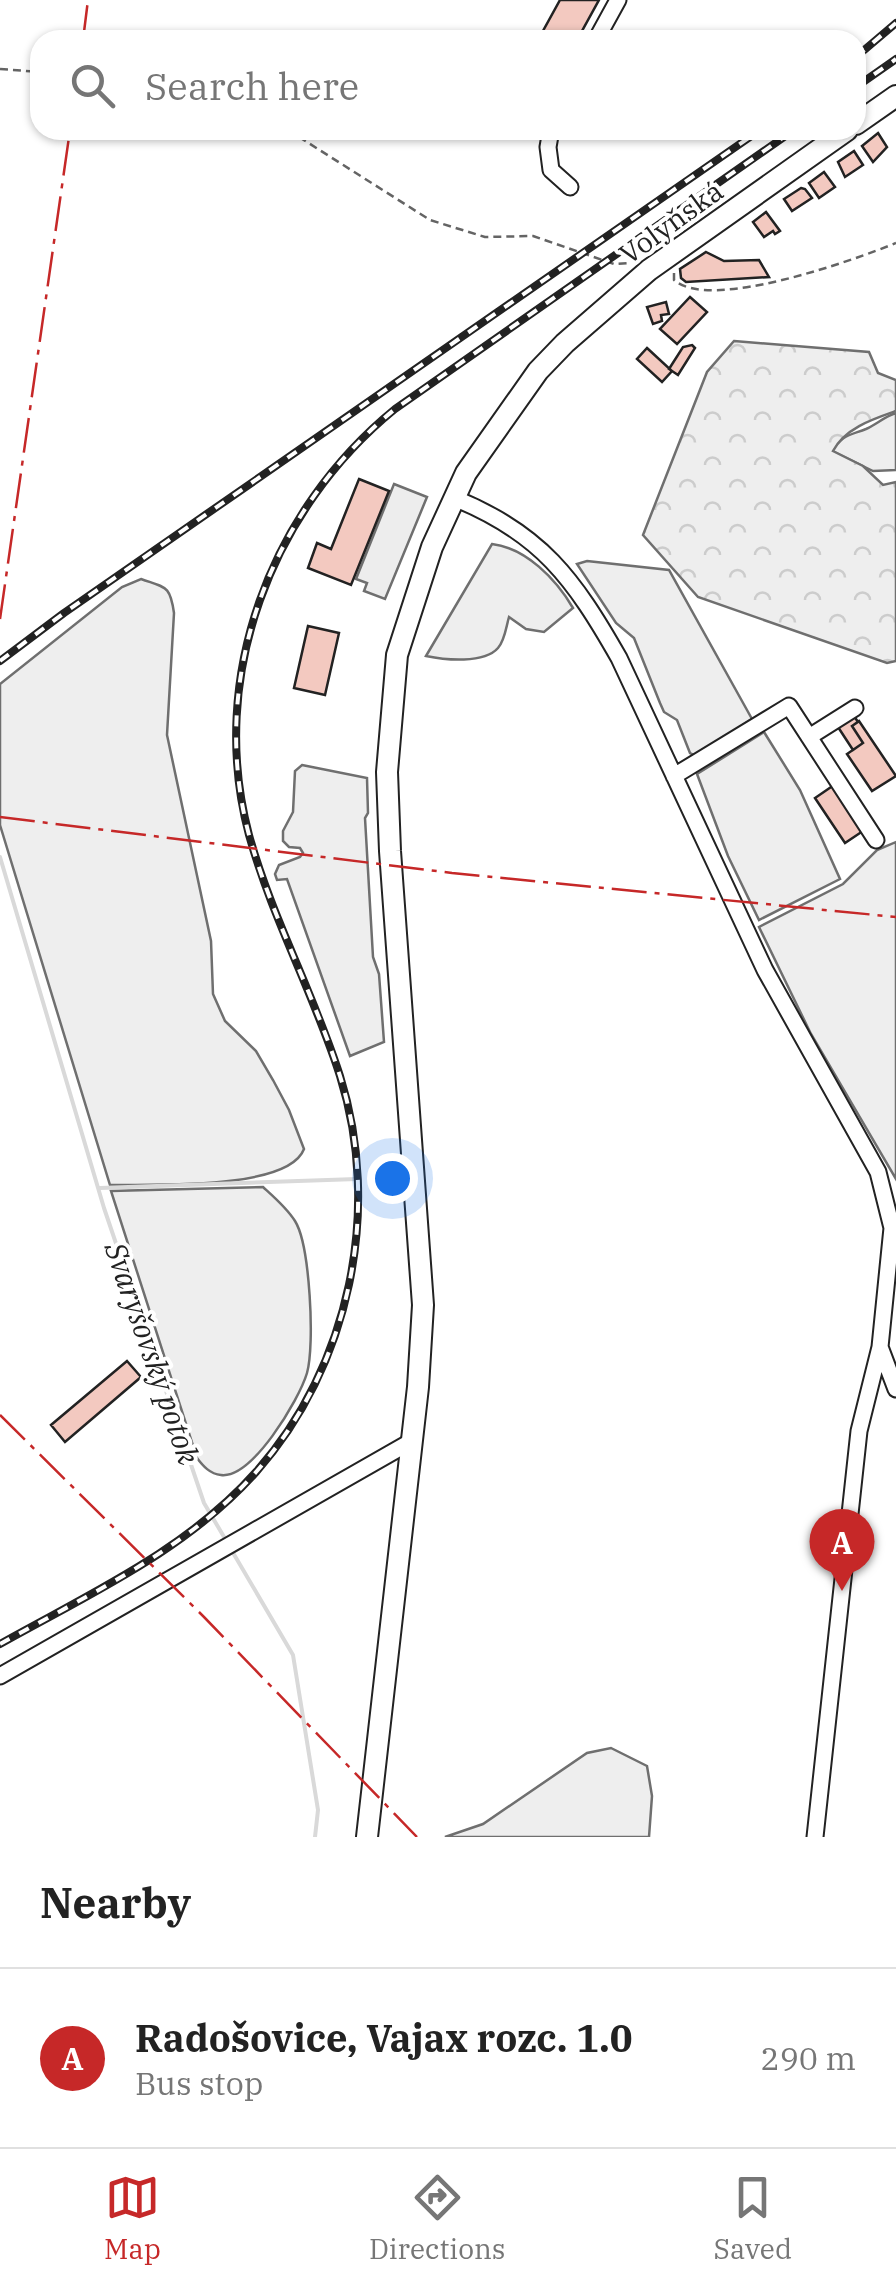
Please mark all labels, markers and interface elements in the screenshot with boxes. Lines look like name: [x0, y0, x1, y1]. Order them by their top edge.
search box: [30, 30, 866, 140]
icon: search: [65, 58, 120, 113]
text: Search here: [145, 61, 359, 110]
street label: Volyňská: [612, 172, 730, 272]
your location: [367, 1153, 418, 1204]
water label: Svaryšovský potok: [96, 1236, 209, 1469]
pin: A: [810, 1508, 874, 1591]
text: Nearby: [40, 1875, 191, 1930]
text: Radošovice, Vajax rozc. 1.0: [135, 2013, 633, 2062]
text: A: [61, 2037, 84, 2079]
text: 290 m: [760, 2037, 856, 2079]
text: Bus stop: [135, 2062, 263, 2104]
tab: Map: [104, 2170, 161, 2267]
tab: Directions: [369, 2170, 506, 2267]
tab: Saved: [714, 2170, 792, 2267]

